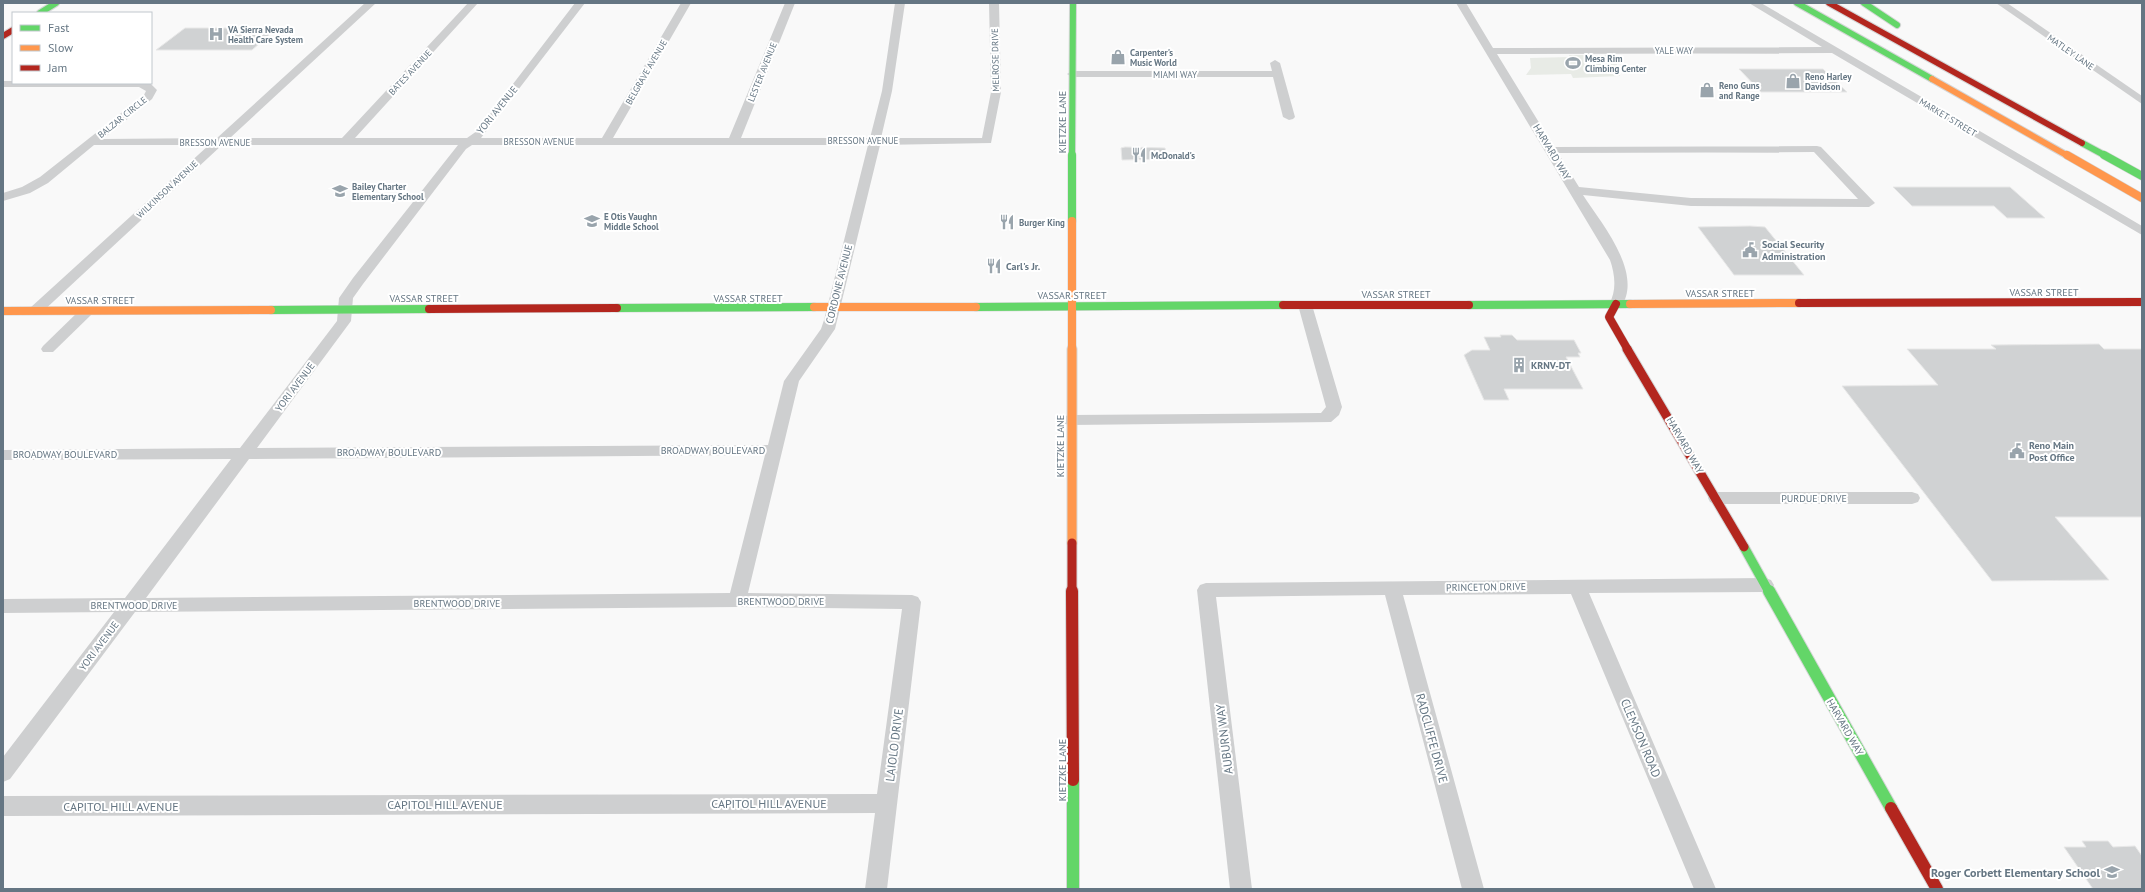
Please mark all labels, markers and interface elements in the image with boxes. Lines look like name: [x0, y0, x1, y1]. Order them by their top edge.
legend: [12, 12, 152, 84]
text: Fast: [48, 20, 69, 35]
place label: VA Sierra Nevada Health Care System: [227, 24, 303, 45]
hospital icon: VA Sierra Nevada Health Care System: [207, 25, 225, 43]
street label: MELROSE DRIVE: [989, 28, 1001, 92]
street label: MATLEY LANE: [2046, 32, 2097, 72]
street label: BELGRAVE AVENUE: [623, 37, 669, 106]
text: Slow: [48, 40, 73, 55]
street label: LESTER AVENUE: [745, 41, 779, 103]
street label: YALE WAY: [1655, 45, 1693, 56]
street label: BATES AVENUE: [386, 47, 434, 97]
place label: Carpenter's Music World: [1130, 47, 1177, 68]
shop icon: Carpenter's Music World: [1109, 48, 1127, 66]
place label: Mesa Rim Climbing Center: [1585, 53, 1647, 74]
sports icon: Mesa Rim Climbing Center: [1564, 54, 1582, 72]
text: Jam: [47, 60, 67, 75]
street label: MIAMI WAY: [1153, 69, 1197, 80]
place label: Reno Harley Davidson: [1805, 71, 1852, 92]
shop icon: Reno Harley Davidson: [1784, 72, 1802, 90]
place label: Reno Guns and Range: [1719, 80, 1760, 101]
shop icon: Reno Guns and Range: [1698, 81, 1716, 99]
street label: YORI AVENUE: [474, 83, 520, 137]
street label: KIETZKE LANE: [1056, 91, 1069, 153]
street label: BALZAR CIRCLE: [95, 94, 149, 140]
street label: MARKET STREET: [1917, 96, 1979, 138]
street label: HARVARD WAY: [1530, 122, 1574, 183]
street label: BRESSON AVENUE: [828, 135, 899, 146]
street label: BRESSON AVENUE: [504, 136, 575, 147]
street label: BRESSON AVENUE: [180, 137, 251, 148]
restaurant icon: McDonald's: [1130, 146, 1148, 164]
place label: McDonald's: [1151, 150, 1195, 161]
street label: WILKINSON AVENUE: [134, 158, 200, 220]
place label: Bailey Charter Elementary School: [352, 181, 424, 202]
school or university icon: Bailey Charter Elementary School: [331, 182, 349, 200]
place label: E Otis Vaughn Middle School: [604, 211, 659, 232]
school or university icon: E Otis Vaughn Middle School: [583, 212, 601, 230]
restaurant icon: Burger King: [998, 213, 1016, 231]
place label: Burger King: [1019, 217, 1065, 228]
place label: Social Security Administration: [1762, 238, 1826, 263]
public building icon: Social Security Administration: [1741, 241, 1759, 259]
street label: CORDONE AVENUE: [823, 243, 855, 325]
restaurant icon: Carl's Jr.: [985, 257, 1003, 275]
place label: Carl's Jr.: [1006, 260, 1041, 273]
street label: VASSAR STREET: [2008, 286, 2079, 299]
street label: VASSAR STREET: [1684, 287, 1755, 300]
street label: VASSAR STREET: [1360, 288, 1431, 301]
street label: VASSAR STREET: [1036, 289, 1107, 302]
street label: VASSAR STREET: [388, 292, 459, 305]
street label: VASSAR STREET: [712, 292, 783, 305]
street label: VASSAR STREET: [64, 294, 135, 307]
building icon: KRNV-DT: [1510, 356, 1528, 374]
place label: KRNV-DT: [1531, 359, 1571, 372]
street label: YORI AVENUE: [272, 360, 318, 414]
street label: KIETZKE LANE: [1054, 415, 1067, 477]
street label: HARVARD WAY: [1664, 415, 1707, 476]
place label: Reno Main Post Office: [2029, 439, 2075, 464]
public building icon: Reno Main Post Office: [2008, 442, 2026, 460]
street label: BROADWAY BOULEVARD: [661, 444, 765, 457]
street label: BROADWAY BOULEVARD: [337, 446, 441, 459]
street label: BROADWAY BOULEVARD: [13, 448, 117, 461]
street label: PURDUE DRIVE: [1781, 492, 1847, 505]
street label: PRINCETON DRIVE: [1446, 580, 1526, 594]
street label: BRENTWOOD DRIVE: [738, 595, 824, 608]
street label: BRENTWOOD DRIVE: [414, 597, 500, 610]
street label: BRENTWOOD DRIVE: [91, 599, 177, 612]
street label: YORI AVENUE: [76, 619, 122, 673]
street label: RADCLIFFE DRIVE: [1413, 692, 1451, 784]
street label: CLEMSON ROAD: [1618, 696, 1664, 780]
street label: HARVARD WAY: [1824, 697, 1867, 758]
street label: AUBURN WAY: [1212, 703, 1236, 775]
street label: LAIOLO DRIVE: [882, 708, 906, 782]
street label: KIETZKE LANE: [1056, 739, 1069, 801]
street label: CAPITOL HILL AVENUE: [711, 796, 827, 811]
street label: CAPITOL HILL AVENUE: [387, 797, 503, 812]
street label: CAPITOL HILL AVENUE: [63, 799, 179, 814]
school or university icon: Roger Corbett Elementary School: [2103, 863, 2121, 881]
place label: Roger Corbett Elementary School: [1931, 865, 2100, 880]

